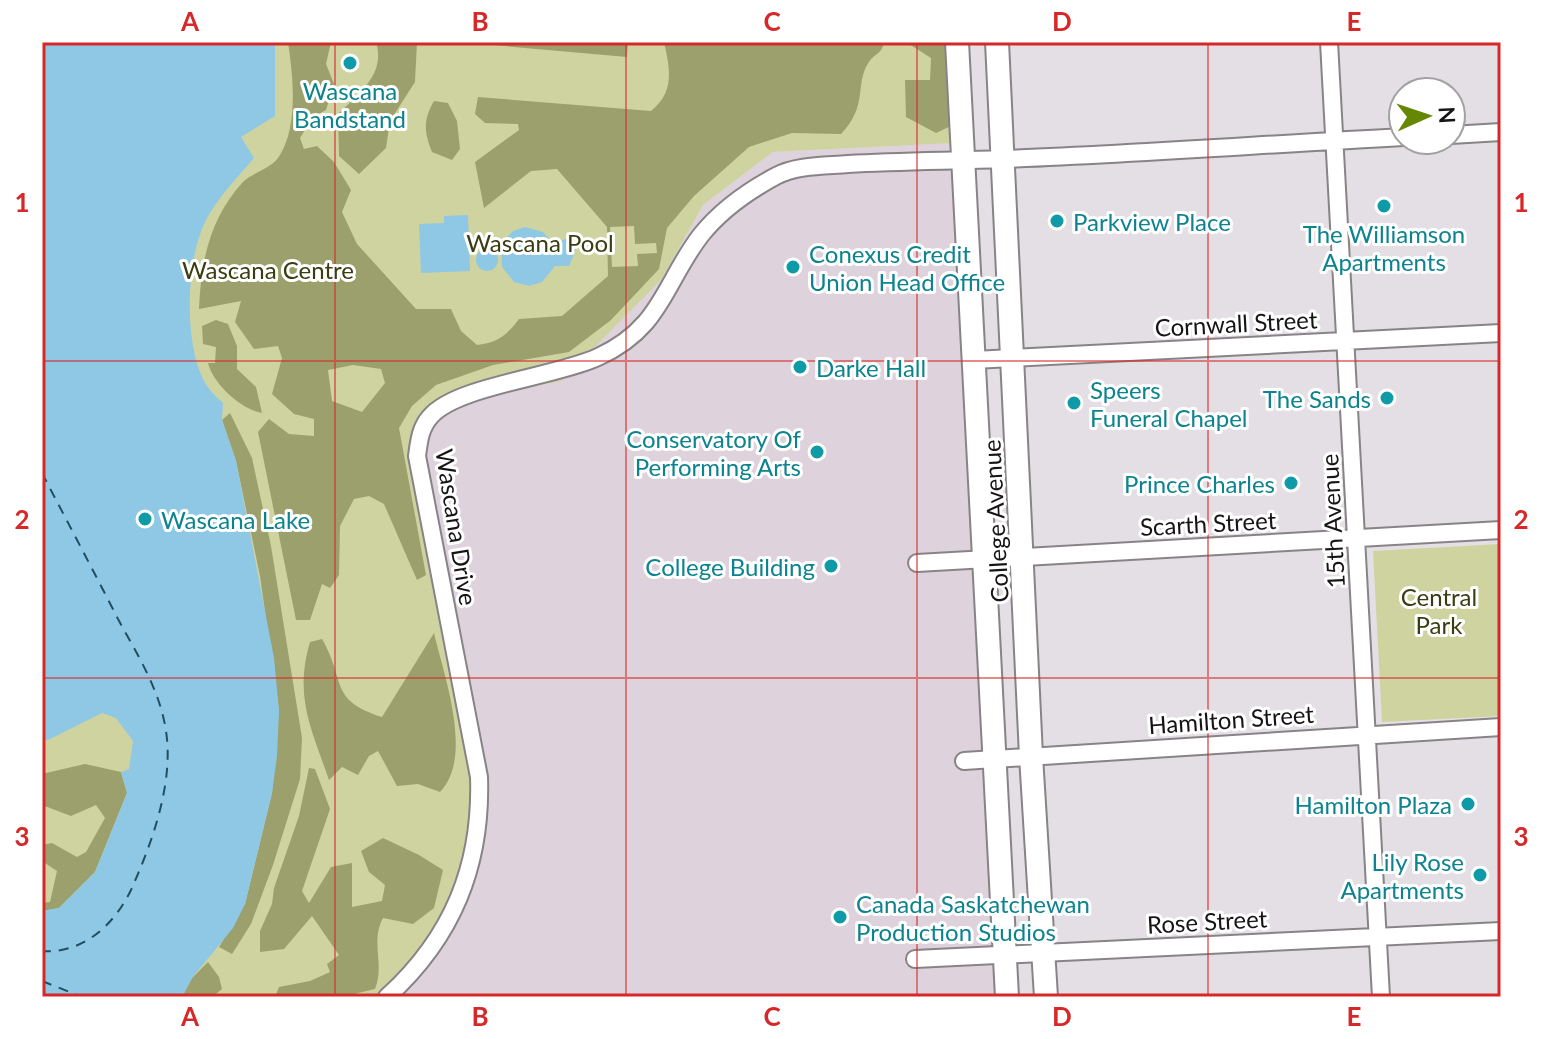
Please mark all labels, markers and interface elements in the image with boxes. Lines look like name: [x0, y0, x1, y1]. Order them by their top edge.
text: A: [180, 5, 200, 37]
text: B: [471, 5, 489, 37]
text: C: [763, 5, 781, 37]
text: D: [1052, 5, 1072, 37]
text: E: [1347, 5, 1361, 37]
marker: Wascana Bandstand: [341, 54, 359, 72]
place label: Wascana Bandstand: [294, 76, 406, 133]
north arrow: [1387, 76, 1467, 156]
text: N: [1434, 106, 1461, 124]
text: 1: [14, 186, 30, 218]
text: 1: [1513, 186, 1529, 218]
marker: The Williamson Apartments: [1375, 197, 1393, 215]
place label: Parkview Place: [1073, 207, 1231, 236]
marker: Parkview Place: [1048, 212, 1066, 230]
place label: The Williamson Apartments: [1303, 219, 1465, 276]
park label: Wascana Pool: [466, 228, 614, 257]
place label: Conexus Credit Union Head Office: [809, 239, 1005, 296]
park label: Wascana Centre: [182, 255, 354, 284]
marker: Conexus Credit Union Head Office: [784, 258, 802, 276]
street label: Cornwall Street: [1154, 304, 1318, 342]
place label: Darke Hall: [816, 353, 926, 382]
marker: Darke Hall: [791, 358, 809, 376]
place label: Speers Funeral Chapel: [1090, 375, 1248, 432]
place label: The Sands: [1263, 384, 1371, 413]
marker: The Sands: [1378, 389, 1396, 407]
marker: Speers Funeral Chapel: [1065, 394, 1083, 412]
place label: Conservatory Of Performing Arts: [626, 424, 802, 481]
street label: College Avenue: [976, 439, 1014, 603]
marker: Conservatory Of Performing Arts: [808, 443, 826, 461]
street label: Wascana Drive: [430, 447, 484, 607]
street label: 15th Avenue: [1314, 453, 1350, 589]
place label: Prince Charles: [1124, 469, 1275, 498]
marker: Prince Charles: [1282, 474, 1300, 492]
text: 2: [14, 503, 30, 535]
text: 2: [1513, 503, 1529, 535]
place label: Wascana Lake: [161, 505, 310, 534]
street label: Scarth Street: [1139, 505, 1277, 541]
marker: Wascana Lake: [136, 510, 154, 528]
place label: College Building: [645, 552, 815, 581]
marker: College Building: [822, 557, 840, 575]
park label: Central Park: [1401, 582, 1477, 639]
street label: Hamilton Street: [1147, 699, 1315, 739]
place label: Hamilton Plaza: [1295, 790, 1452, 819]
marker: Hamilton Plaza: [1459, 795, 1477, 813]
text: 3: [14, 820, 30, 852]
text: 3: [1513, 820, 1529, 852]
place label: Lily Rose Apartments: [1340, 847, 1464, 904]
marker: Lily Rose Apartments: [1471, 866, 1489, 884]
place label: Canada Saskatchewan Production Studios: [856, 889, 1090, 946]
street label: Rose Street: [1146, 903, 1268, 939]
marker: Canada Saskatchewan Production Studios: [831, 908, 849, 926]
text: A: [180, 1000, 200, 1032]
text: B: [471, 1000, 489, 1032]
text: C: [763, 1000, 781, 1032]
text: D: [1052, 1000, 1072, 1032]
text: E: [1347, 1000, 1361, 1032]

